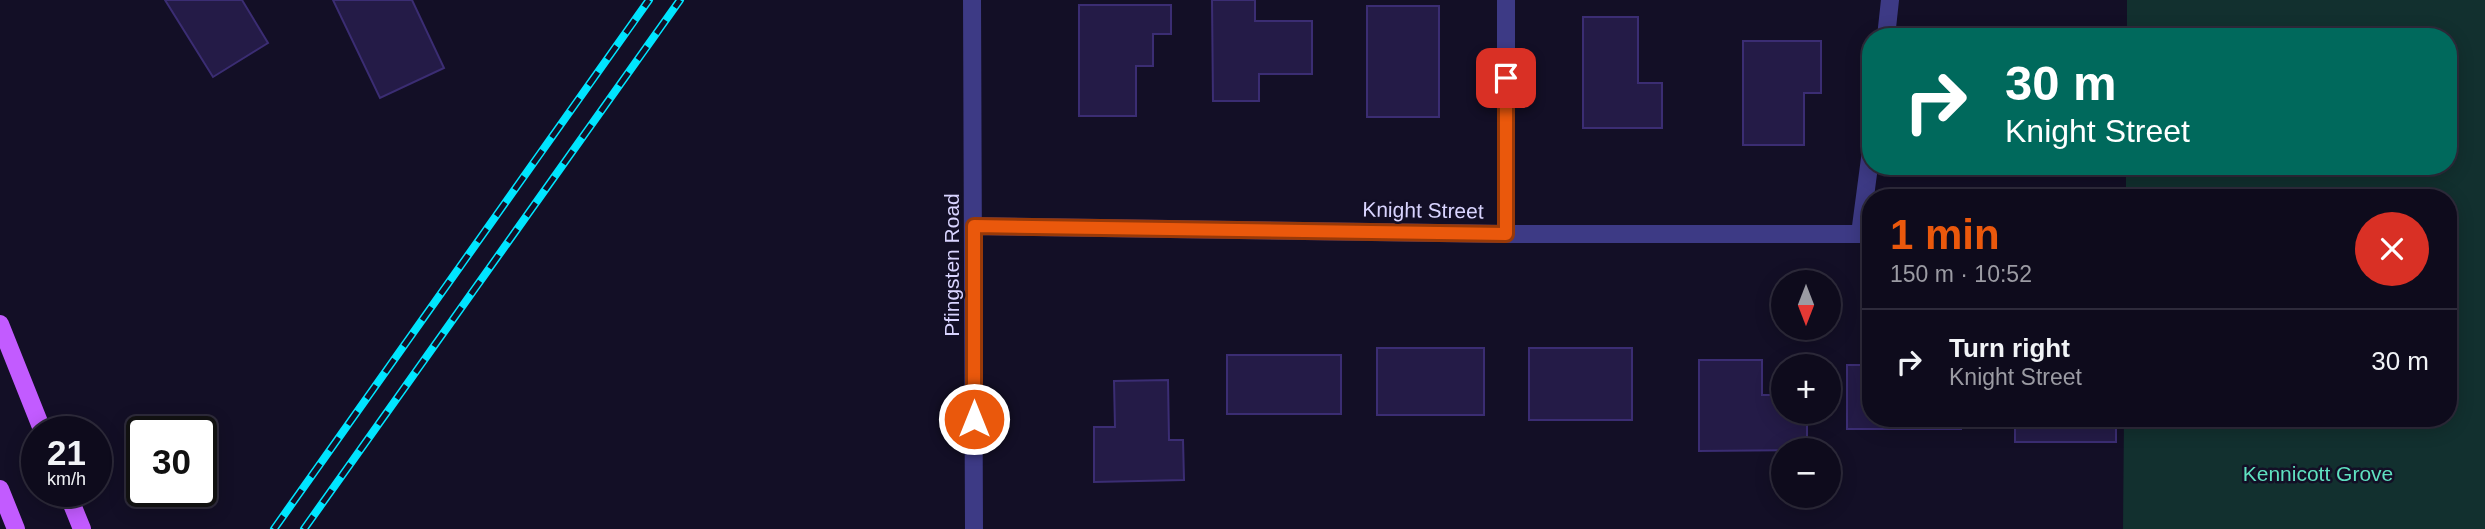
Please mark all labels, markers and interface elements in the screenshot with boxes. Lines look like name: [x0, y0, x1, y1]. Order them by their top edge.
pin: [1476, 48, 1536, 108]
icon: right: [1890, 56, 1981, 147]
text: 30 m: [2005, 56, 2117, 110]
icon: arrive: [1487, 59, 1525, 97]
text: Knight Street: [2005, 113, 2190, 149]
street label: Pfingsten Road: [940, 193, 963, 337]
street label: Knight Street: [1362, 197, 1484, 223]
text: 1 min: [1890, 211, 2000, 258]
button: close: [2355, 212, 2429, 286]
text: 150 m · 10:52: [1890, 261, 2032, 287]
north arrow: [1771, 270, 1841, 340]
map controls: [1771, 270, 1841, 508]
text: Turn right: [1949, 333, 2070, 363]
icon: right: [1890, 343, 1928, 381]
text: 30 m: [2371, 346, 2429, 376]
button: +: [1771, 354, 1841, 424]
text: Knight Street: [1949, 364, 2082, 390]
position arrow: [937, 382, 1011, 456]
speed limit sign: 30: [126, 416, 217, 507]
text: 21: [47, 433, 86, 472]
button: −: [1771, 438, 1841, 508]
park label: Kennicott Grove: [2243, 462, 2393, 485]
text: km/h: [47, 469, 86, 489]

